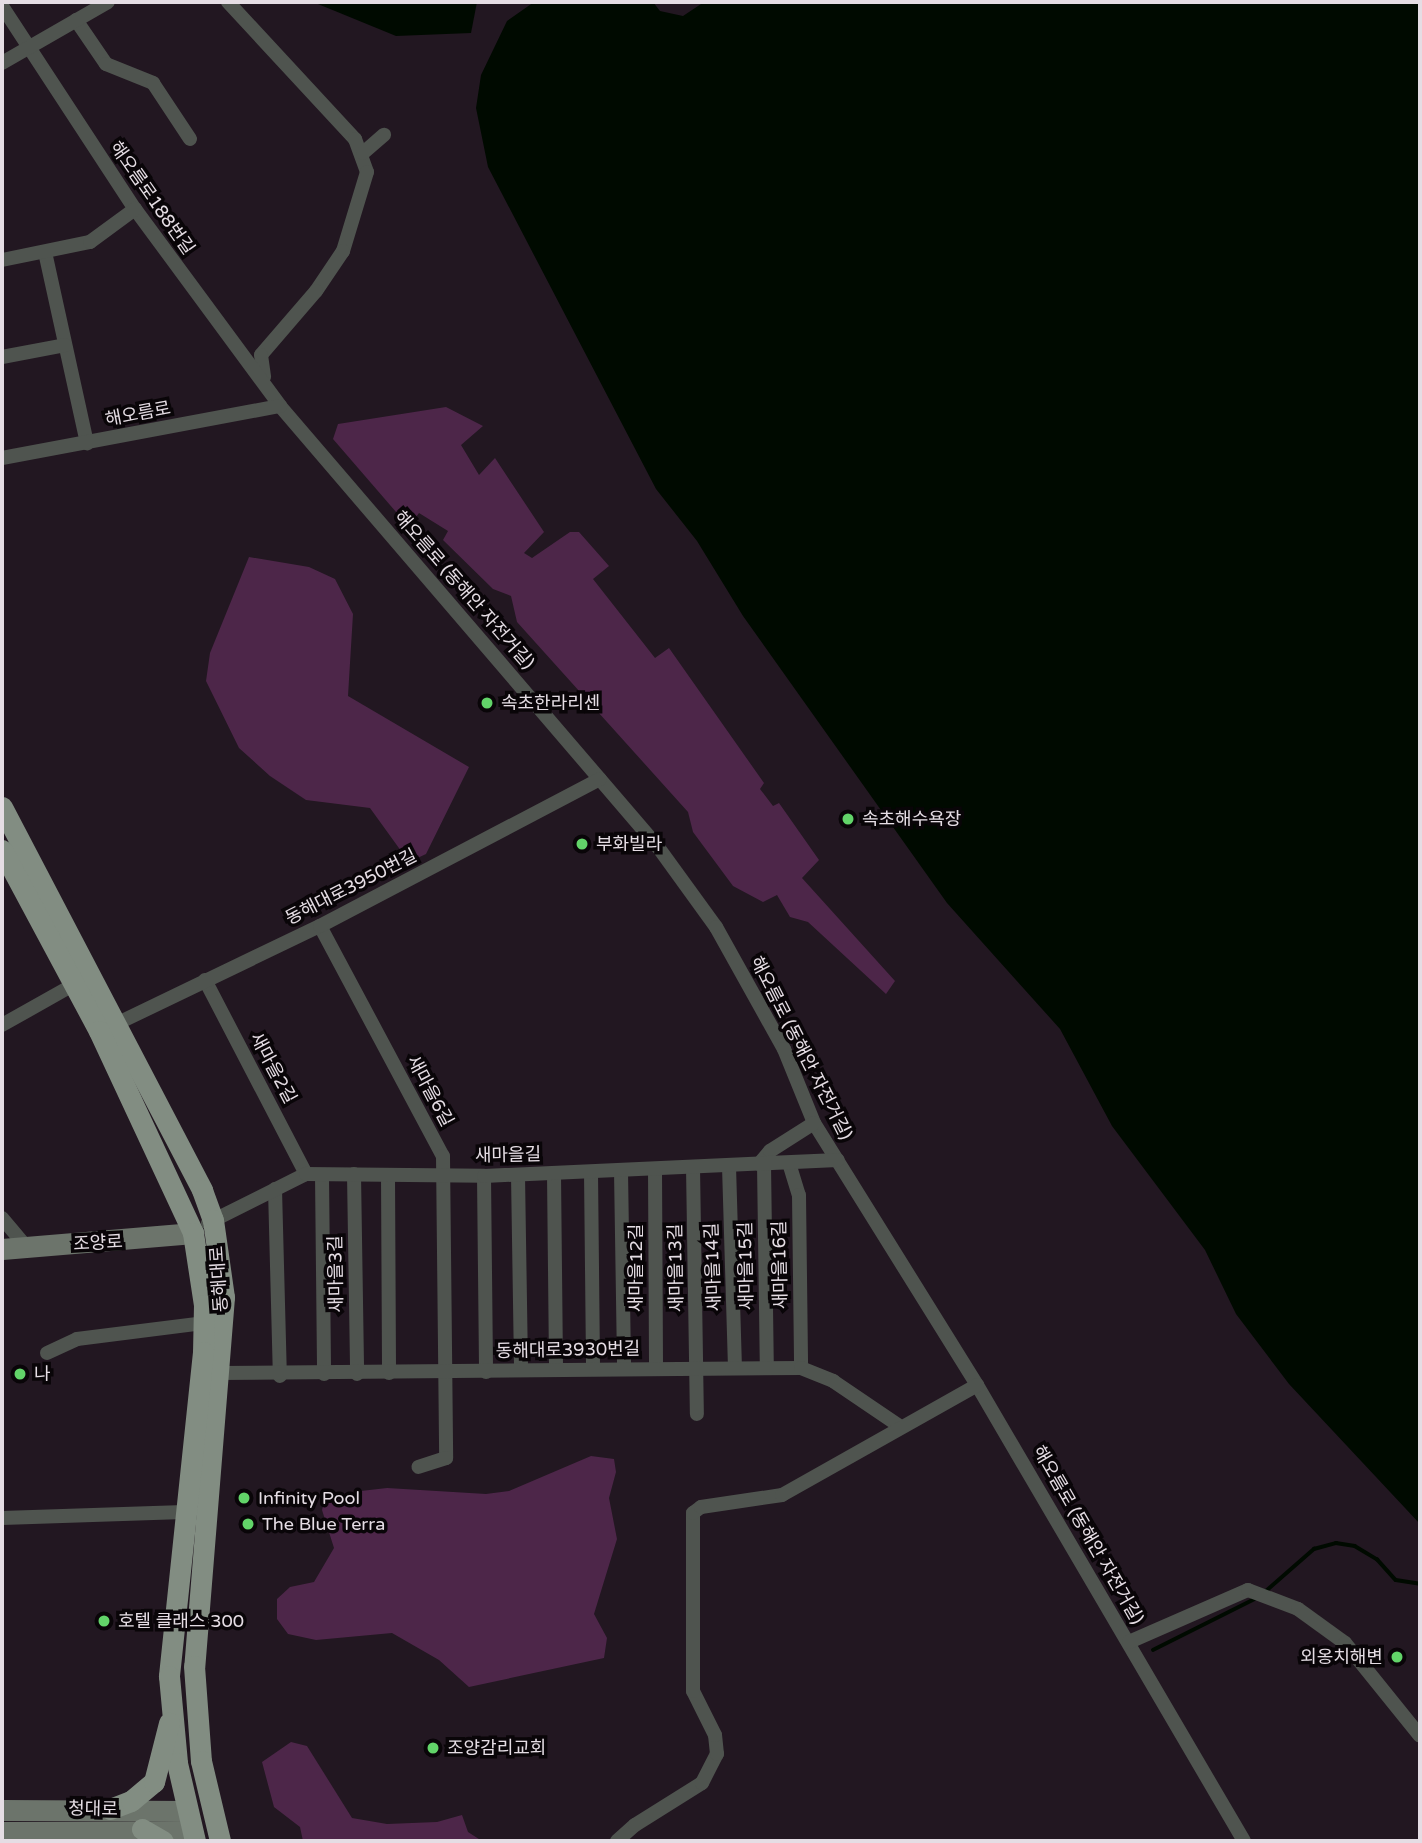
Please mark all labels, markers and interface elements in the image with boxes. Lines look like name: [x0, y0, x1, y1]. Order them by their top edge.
street label: 해오름로188번길: [105, 137, 199, 259]
street label: 해오름로: [103, 397, 173, 431]
street label: 해오름로 (동해안 자전거길): [389, 506, 539, 674]
place label: 속초한라리센: [501, 692, 600, 714]
marker: 속초한라리센: [479, 695, 495, 711]
place label: 속초해수욕장: [862, 808, 961, 830]
marker: 속초해수욕장: [840, 811, 856, 827]
place label: 부화빌라: [596, 833, 662, 855]
marker: 부화빌라: [574, 836, 590, 852]
street label: 동해대로3950번길: [282, 845, 420, 929]
street label: 해오름로 (동해안 자전거길): [745, 953, 857, 1143]
street label: 새마을2길: [245, 1029, 301, 1107]
street label: 새마을6길: [402, 1052, 458, 1130]
street label: 새마을길: [475, 1144, 541, 1166]
street label: 새마을16길: [768, 1220, 792, 1310]
street label: 새마을15길: [734, 1221, 758, 1311]
street label: 새마을14길: [701, 1222, 725, 1312]
street label: 새마을13길: [664, 1223, 688, 1313]
street label: 새마을12길: [625, 1224, 647, 1312]
street label: 조양로: [73, 1231, 123, 1255]
street label: 새마을3길: [325, 1235, 347, 1313]
street label: 동해대로: [206, 1245, 232, 1313]
street label: 동해대로3930번길: [496, 1338, 640, 1362]
place label: 나: [34, 1363, 51, 1385]
marker: 나: [12, 1366, 28, 1382]
street label: 해오름로 (동해안 자전거길): [1028, 1442, 1148, 1628]
place label: Infinity Pool: [258, 1487, 360, 1509]
marker: Infinity Pool: [236, 1490, 252, 1506]
place label: The Blue Terra: [262, 1513, 385, 1535]
marker: The Blue Terra: [240, 1516, 256, 1532]
place label: 호텔 클래스 300: [118, 1610, 244, 1632]
marker: 호텔 클래스 300: [96, 1613, 112, 1629]
place label: 외옹치해변: [1300, 1646, 1383, 1668]
marker: 외옹치해변: [1389, 1649, 1405, 1665]
place label: 조양감리교회: [447, 1737, 546, 1759]
marker: 조양감리교회: [425, 1740, 441, 1756]
street label: 청대로: [68, 1798, 118, 1820]

